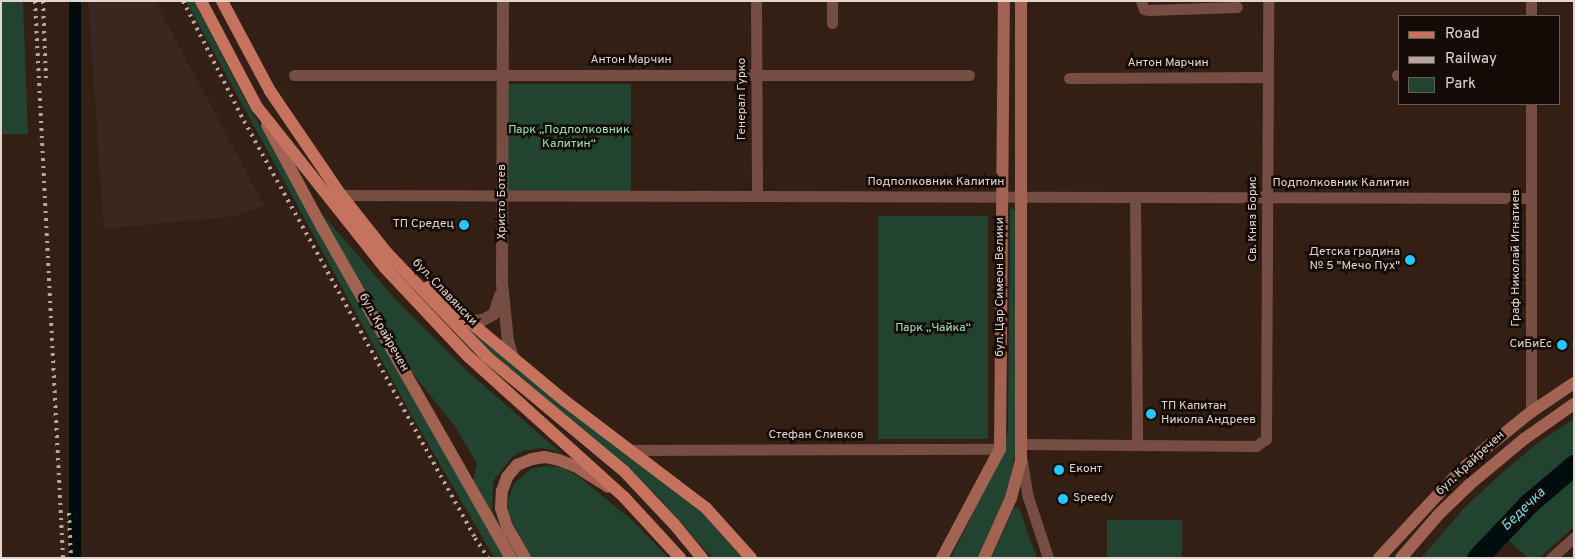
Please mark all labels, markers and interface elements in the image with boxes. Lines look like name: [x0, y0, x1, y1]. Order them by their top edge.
legend: [1398, 15, 1560, 105]
text: Road: [1445, 25, 1480, 44]
text: Railway: [1445, 50, 1497, 69]
street label: Антон Марчин: [590, 54, 672, 68]
street label: Антон Марчин: [1127, 57, 1209, 71]
street label: Генерал Гурко: [736, 58, 750, 140]
text: Park: [1445, 75, 1476, 94]
park label: Парк „Подполковник Калитин“: [508, 124, 630, 152]
street label: Христо Ботев: [496, 164, 510, 240]
street label: Подполковник Калитин: [868, 176, 1004, 190]
street label: Св. Княз Борис: [1247, 176, 1261, 262]
street label: Подполковник Калитин: [1273, 177, 1409, 191]
street label: Граф Николай Игнатиев: [1510, 189, 1524, 327]
street label: бул. Цар Симеон Велики: [994, 217, 1008, 357]
place label: ТП Средец: [393, 218, 454, 232]
marker: ТП Средец: [458, 219, 470, 231]
place label: Детска градина № 5 "Мечо Пух": [1309, 246, 1400, 274]
marker: Детска градина № 5 "Мечо Пух": [1404, 254, 1416, 266]
street label: бул. Славянски: [408, 256, 480, 330]
street label: бул. Крайречен: [355, 291, 411, 375]
park label: Парк „Чайка“: [895, 322, 971, 336]
place label: СиБиЕс: [1509, 338, 1552, 352]
marker: СиБиЕс: [1556, 339, 1568, 351]
place label: ТП Капитан Никола Андреев: [1161, 400, 1257, 428]
marker: ТП Капитан Никола Андреев: [1145, 408, 1157, 420]
street label: Стефан Сливков: [768, 429, 864, 443]
street label: бул. Крайречен: [1434, 429, 1508, 499]
place label: Еконт: [1069, 463, 1102, 477]
marker: Еконт: [1053, 464, 1065, 476]
water label: Бедечка: [1498, 485, 1550, 535]
place label: Speedy: [1073, 492, 1114, 506]
marker: Speedy: [1057, 493, 1069, 505]

